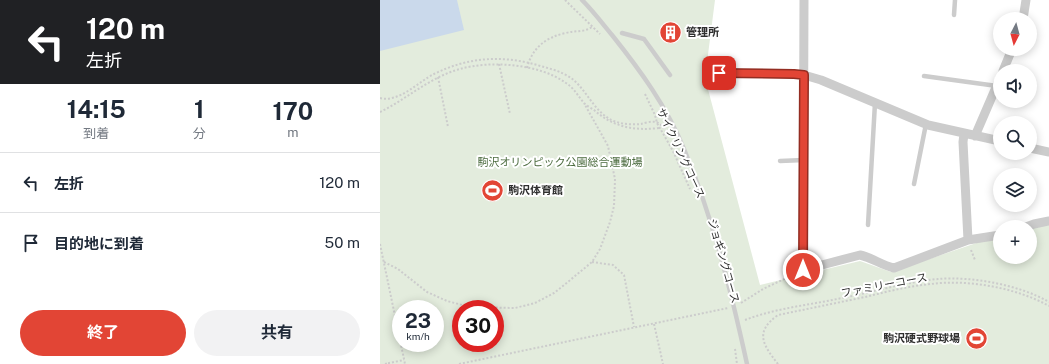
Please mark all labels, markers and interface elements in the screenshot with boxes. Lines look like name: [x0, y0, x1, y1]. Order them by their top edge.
text: 120 m: [86, 12, 165, 45]
north arrow: [993, 12, 1037, 56]
map controls: [993, 12, 1037, 264]
icon: left: [20, 16, 72, 68]
building icon: 管理所: [658, 19, 684, 45]
place label: 管理所: [686, 26, 719, 38]
text: 左折: [86, 50, 122, 71]
pin: [702, 56, 736, 90]
icon: arrive: [708, 62, 730, 84]
button: sound: [993, 64, 1037, 108]
text: 14:15: [67, 95, 126, 123]
text: 1: [194, 95, 204, 123]
text: 170: [273, 97, 313, 125]
street label: サイクリングコース: [655, 106, 707, 200]
button: search: [993, 116, 1037, 160]
text: m: [287, 125, 298, 140]
text: 到着: [83, 126, 109, 141]
text: 分: [193, 126, 206, 141]
park label: 駒沢オリンピック公園総合運動場: [478, 156, 643, 168]
button: layers: [993, 168, 1037, 212]
icon: left: [20, 172, 42, 194]
text: 120 m: [319, 174, 360, 191]
text: 左折: [54, 175, 84, 192]
sports icon: 駒沢体育館: [480, 177, 506, 203]
place label: 駒沢体育館: [508, 184, 563, 196]
street label: ジョギングコース: [706, 217, 742, 305]
button: +: [993, 220, 1037, 264]
icon: arrive: [20, 232, 42, 254]
text: 50 m: [325, 234, 360, 251]
text: 目的地に到着: [54, 235, 144, 252]
position arrow: [782, 249, 824, 291]
street label: ファミリーコース: [840, 271, 928, 299]
speed limit sign: 30: [452, 300, 504, 352]
text: 23: [405, 309, 431, 333]
button: 終了: [20, 310, 186, 356]
button: 共有: [194, 310, 360, 356]
sports icon: 駒沢硬式野球場: [963, 325, 989, 351]
text: km/h: [406, 330, 430, 342]
place label: 駒沢硬式野球場: [883, 332, 960, 344]

